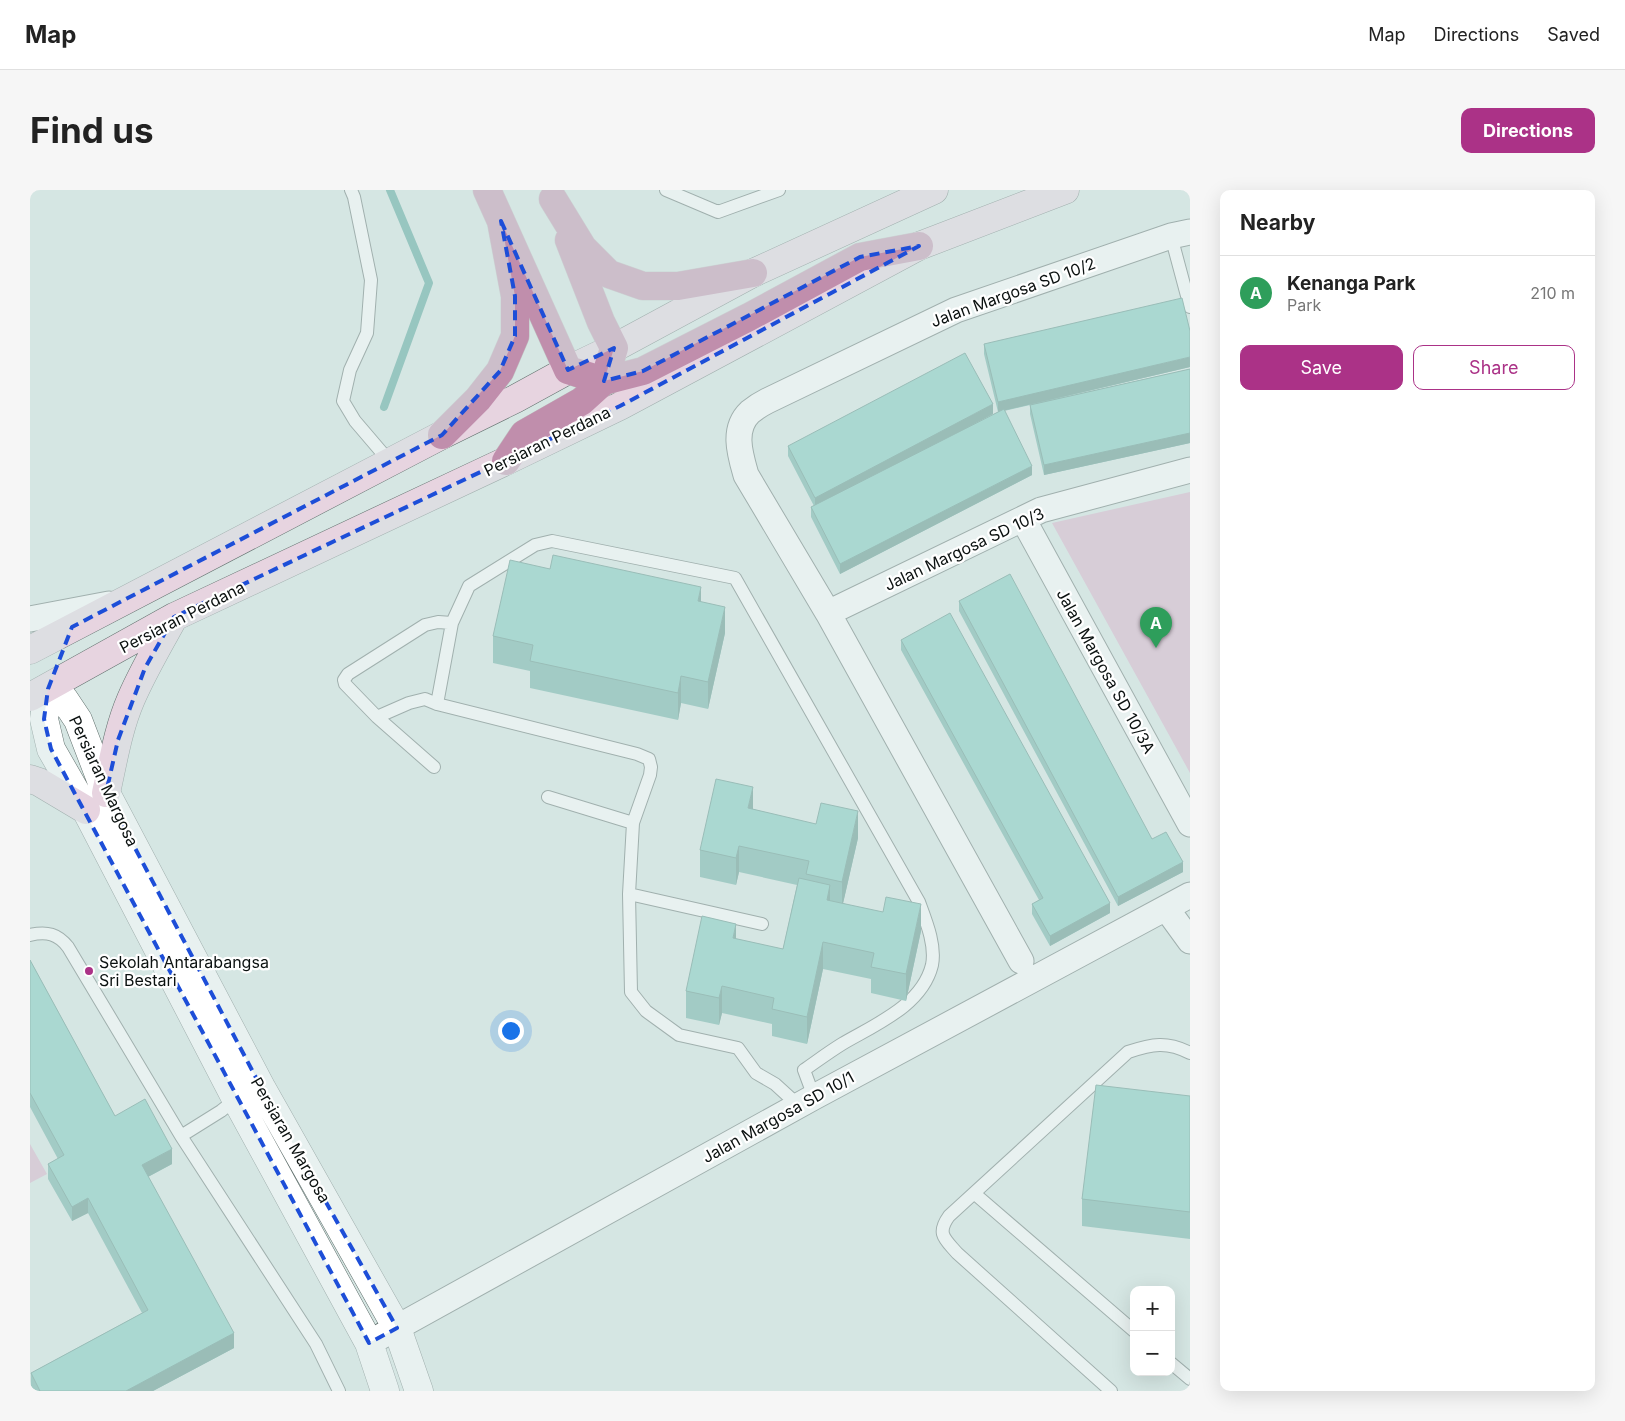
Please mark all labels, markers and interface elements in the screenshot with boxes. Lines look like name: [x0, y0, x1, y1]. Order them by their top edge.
text: Map: [25, 20, 76, 49]
text: Map: [1368, 24, 1406, 45]
text: Directions: [1434, 24, 1519, 45]
text: Saved: [1547, 24, 1600, 45]
button: Directions: [1461, 108, 1595, 153]
text: Find us: [30, 109, 154, 151]
text: Nearby: [1240, 210, 1315, 235]
street label: Jalan Margosa SD 10/2: [928, 253, 1098, 331]
text: Kenanga Park: [1287, 272, 1416, 295]
text: A: [1250, 283, 1262, 303]
text: 210 m: [1530, 283, 1575, 303]
text: Park: [1287, 295, 1321, 315]
button: Save: [1240, 345, 1403, 390]
button: Share: [1413, 345, 1575, 390]
street label: Persiaran Perdana: [481, 402, 613, 480]
street label: Jalan Margosa SD 10/3: [881, 503, 1047, 595]
street label: Persiaran Perdana: [116, 577, 248, 657]
street label: Jalan Margosa SD 10/3A: [1053, 585, 1159, 757]
pin: A: [1140, 607, 1172, 648]
street label: Persiaran Margosa: [65, 713, 143, 849]
place label: Sekolah Antarabangsa Sri Bestari: [99, 952, 269, 990]
marker: Sekolah Antarabangsa Sri Bestari: [83, 965, 95, 977]
your location: [498, 1018, 524, 1044]
street label: Jalan Margosa SD 10/1: [699, 1067, 857, 1167]
street label: Persiaran Margosa: [247, 1074, 335, 1206]
map controls: [1130, 1286, 1175, 1376]
button: +: [1130, 1286, 1175, 1331]
button: −: [1130, 1331, 1175, 1376]

